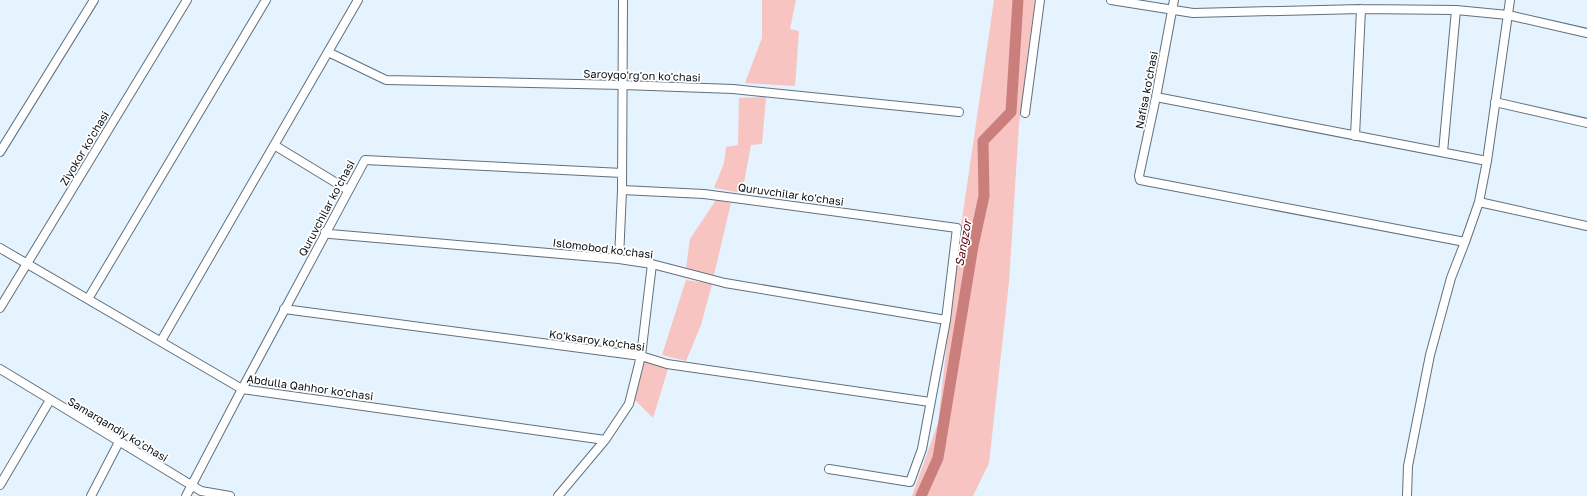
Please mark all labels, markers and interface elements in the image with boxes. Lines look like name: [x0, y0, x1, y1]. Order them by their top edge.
street label: Nafisa ko'chasi: [1132, 50, 1160, 130]
street label: Saroyqo'rg'on ko'chasi: [583, 66, 701, 84]
street label: Ziyokor ko'chasi: [57, 108, 111, 187]
street label: Quruvchilar ko'chasi: [295, 158, 357, 258]
street label: Quruvchilar ko'chasi: [737, 180, 845, 208]
water label: Sangzor: [952, 216, 975, 268]
street label: Islomobod ko'chasi: [552, 235, 654, 261]
street label: Ko'ksaroy ko'chasi: [548, 327, 646, 353]
street label: Abdulla Qahhor ko'chasi: [246, 372, 374, 402]
street label: Samarqandiy ko'chasi: [66, 394, 170, 464]

